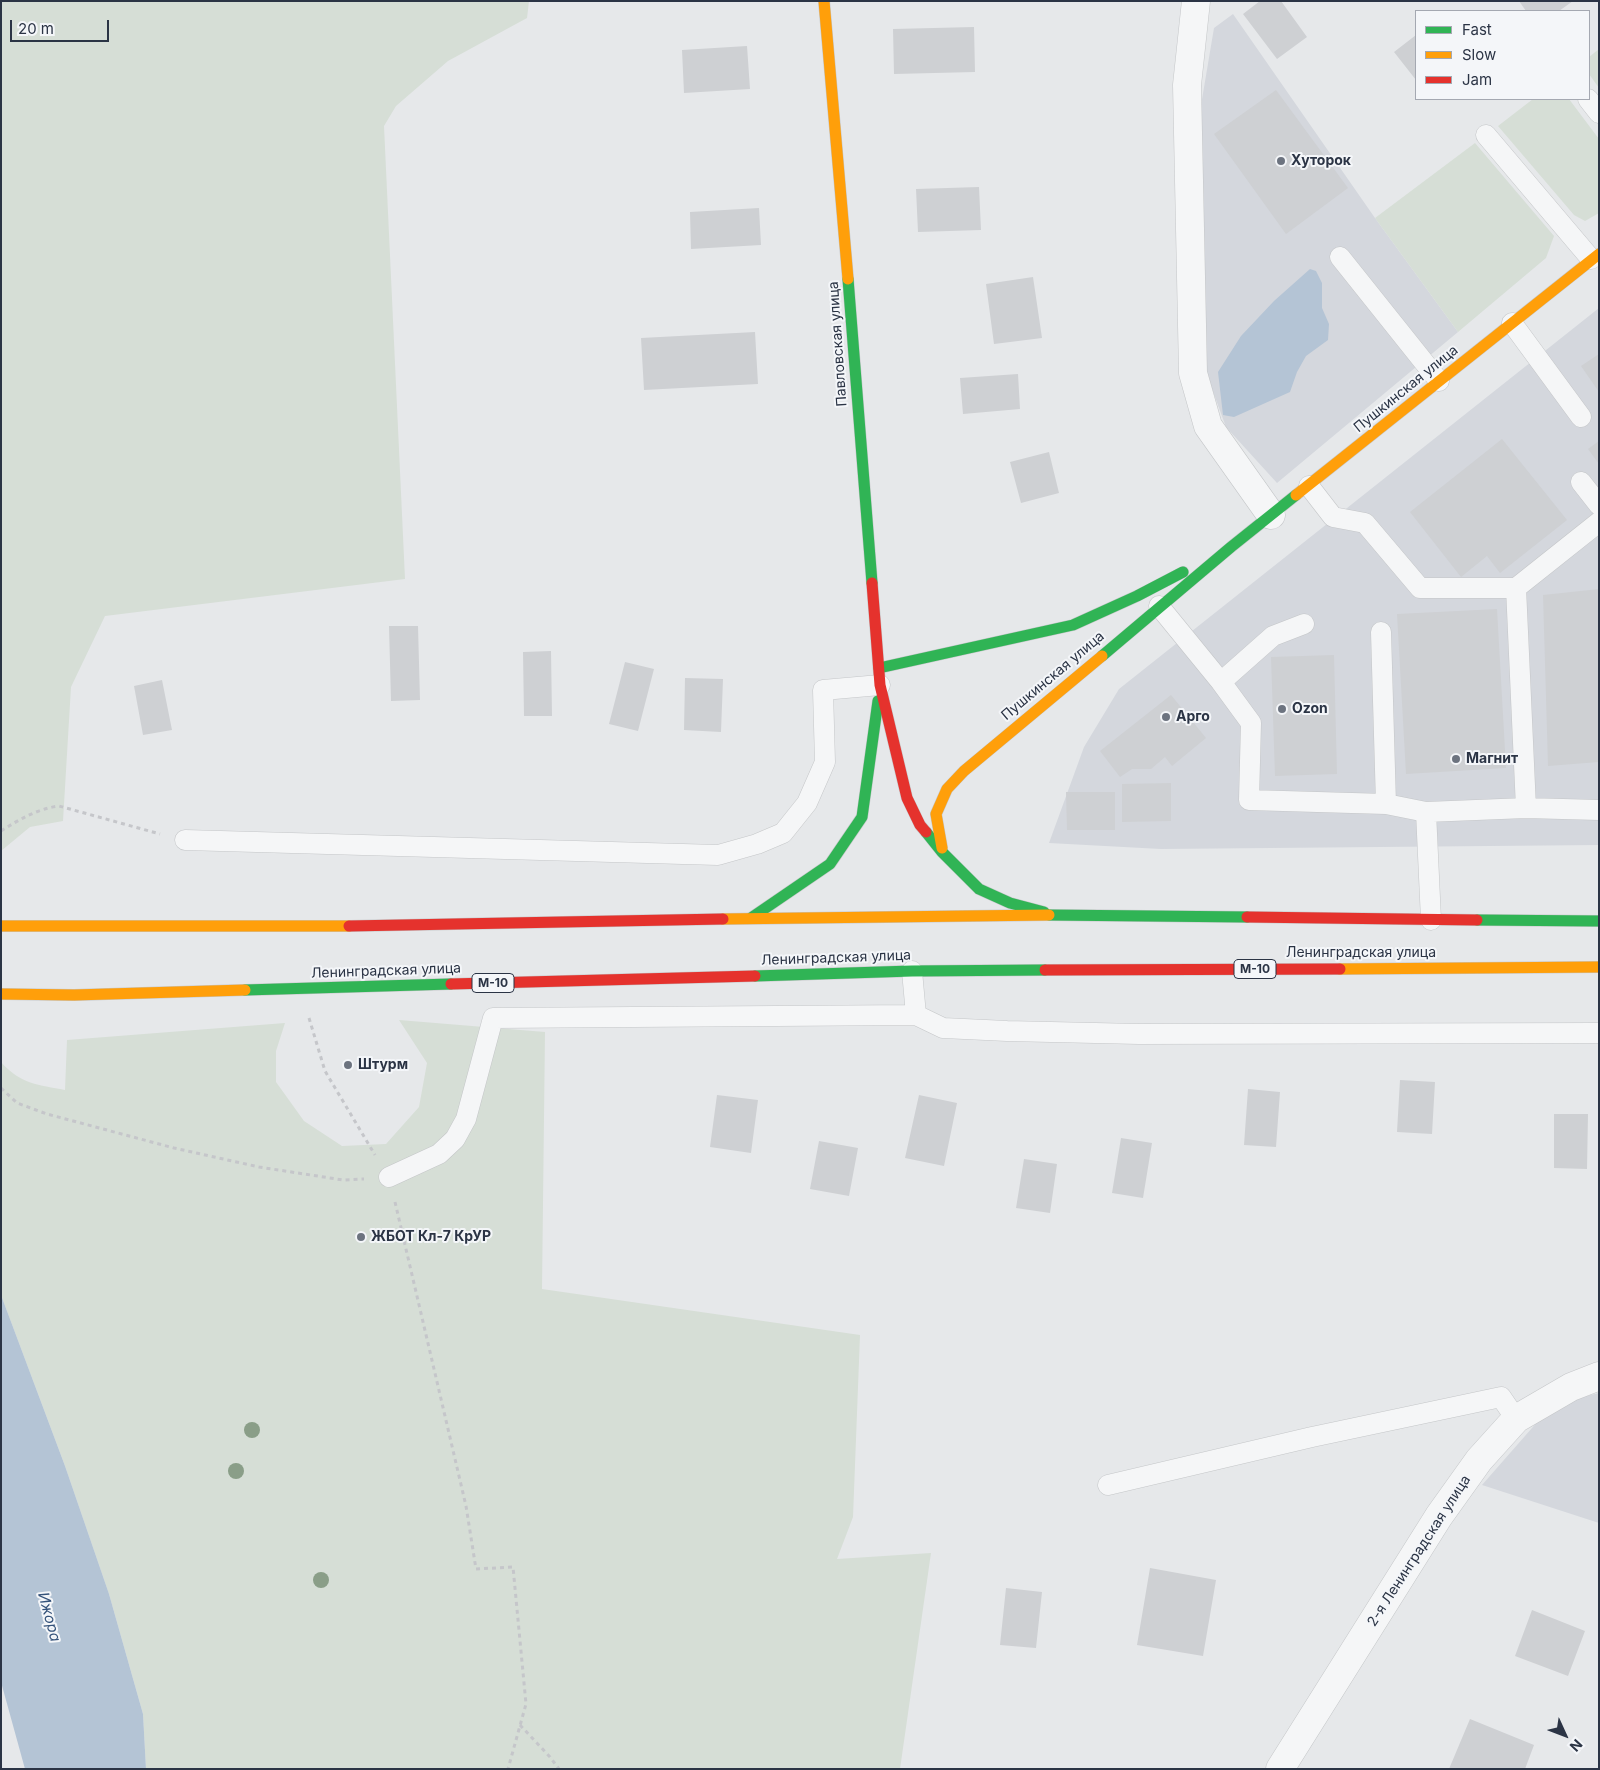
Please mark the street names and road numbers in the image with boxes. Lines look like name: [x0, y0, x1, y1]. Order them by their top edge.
street label: Павловская улица: [825, 281, 851, 407]
street label: Пушкинская улица: [1351, 342, 1461, 436]
street label: Пушкинская улица: [998, 628, 1108, 724]
street label: Ленинградская улица: [1286, 945, 1436, 961]
street label: Ленинградская улица: [761, 947, 911, 969]
street label: Ленинградская улица: [311, 960, 461, 982]
road number: М-10: [1234, 960, 1276, 979]
road number: М-10: [472, 974, 514, 992]
street label: 2-я Ленинградская улица: [1364, 1472, 1474, 1630]

